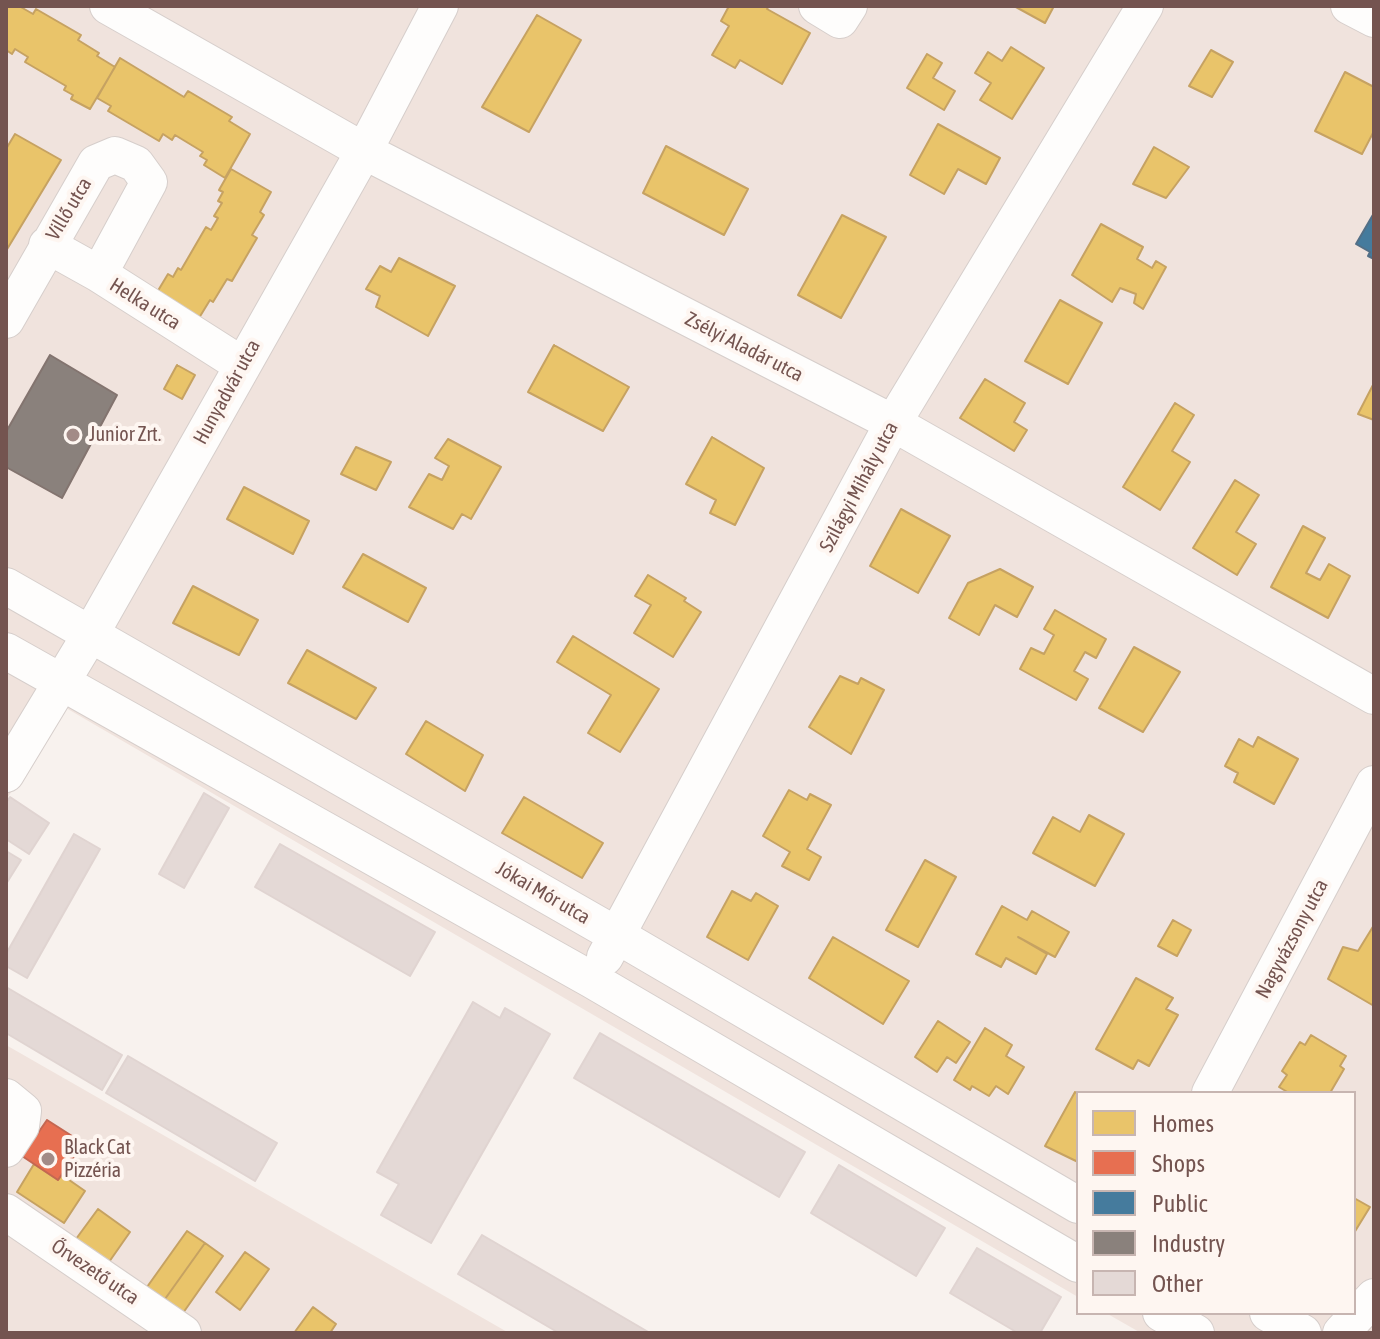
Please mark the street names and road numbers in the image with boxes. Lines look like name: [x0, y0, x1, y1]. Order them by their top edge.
street label: Villő utca: [41, 173, 97, 245]
street label: Helka utca: [105, 273, 185, 335]
street label: Zsélyi Aladár utca: [681, 307, 807, 387]
street label: Hunyadvár utca: [188, 336, 266, 448]
street label: Szilágyi Mihály utca: [815, 418, 903, 556]
street label: Jókai Mór utca: [492, 856, 594, 930]
street label: Nagyvázsony utca: [1251, 875, 1333, 1003]
street label: Őrvezető utca: [47, 1234, 143, 1310]

